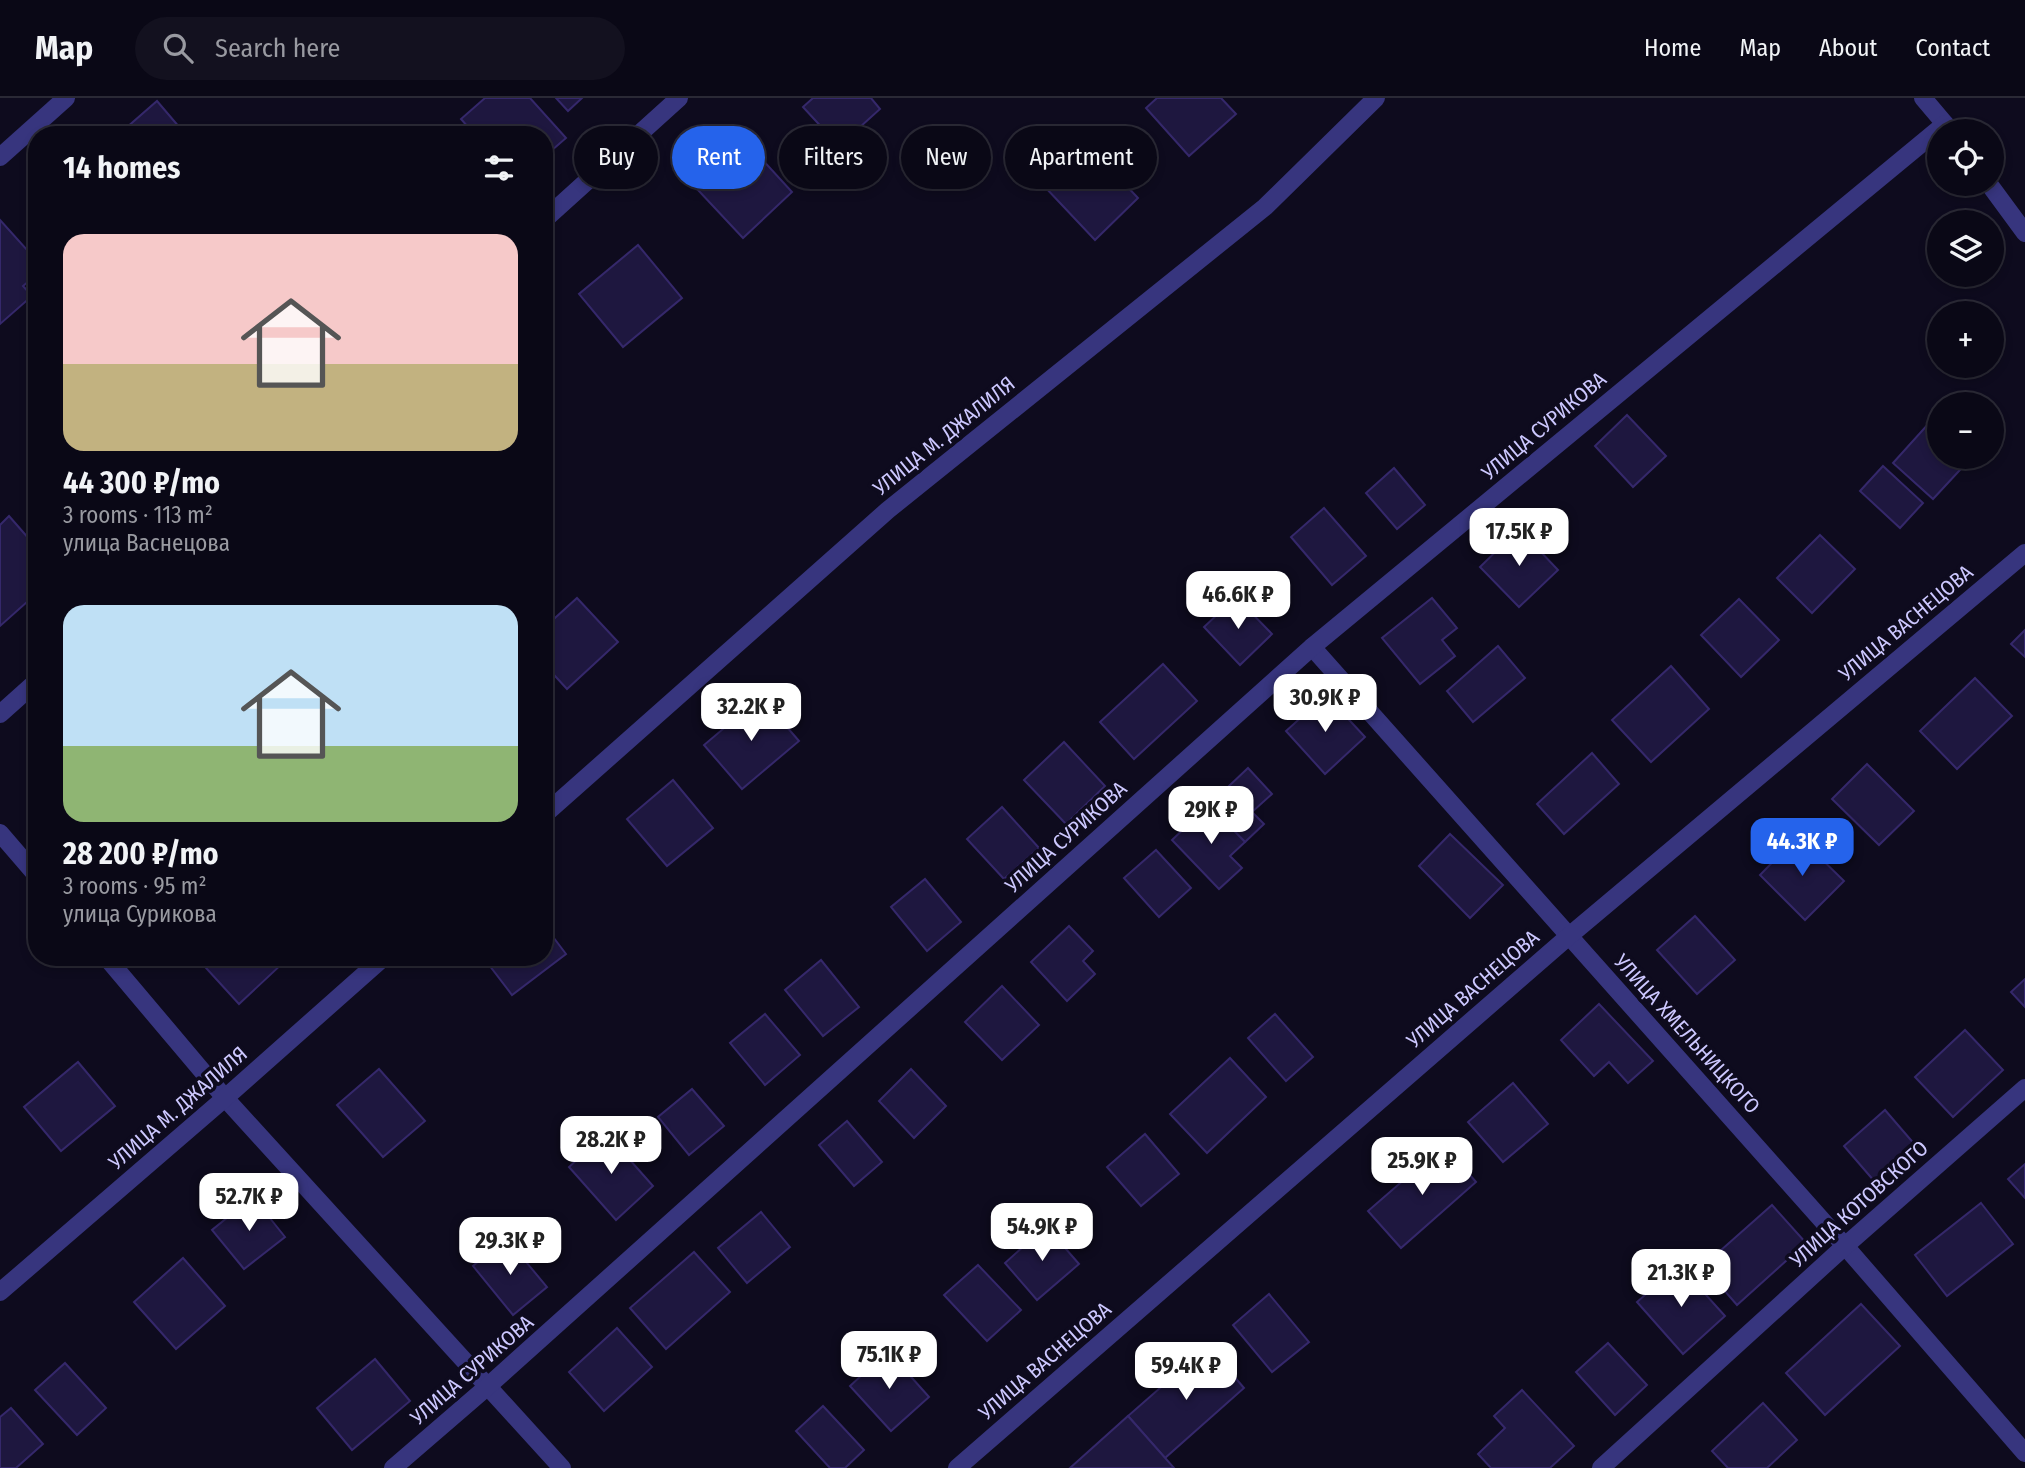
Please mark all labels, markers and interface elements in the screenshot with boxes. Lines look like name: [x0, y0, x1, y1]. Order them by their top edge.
search box: [135, 17, 625, 80]
text: Map: [35, 28, 93, 68]
icon: search: [159, 29, 197, 67]
text: Search here: [215, 33, 340, 64]
text: Home: [1644, 34, 1701, 62]
text: Map: [1739, 34, 1781, 62]
text: About: [1819, 34, 1877, 62]
text: Contact: [1915, 34, 1990, 62]
map controls: [1927, 119, 2004, 469]
button: locate: [1927, 119, 2004, 196]
chip: Buy: [574, 126, 658, 189]
chip: Rent: [672, 126, 765, 189]
chip: Filters: [779, 126, 887, 189]
chip: New: [901, 126, 991, 189]
chip: Apartment: [1005, 126, 1157, 189]
icon: filters: [480, 149, 518, 187]
text: 14 homes: [63, 150, 180, 186]
button: layers: [1927, 210, 2004, 287]
icon: home: [228, 280, 354, 406]
button: +: [1927, 301, 2004, 378]
street label: УЛИЦА СУРИКОВА: [1476, 366, 1612, 486]
street label: УЛИЦА М. ДЖАЛИЛЯ: [867, 371, 1020, 502]
button: −: [1927, 392, 2004, 469]
text: 44 300 ₽/mo: [63, 465, 220, 501]
text: 3 rooms · 113 m²: [63, 501, 213, 529]
pin: 17.5K ₽: [1454, 508, 1584, 568]
text: 17.5K ₽: [1486, 517, 1552, 545]
text: улица Васнецова: [63, 529, 230, 557]
street label: УЛИЦА ВАСНЕЦОВА: [1833, 559, 1978, 687]
pin: 46.6K ₽: [1173, 572, 1303, 631]
text: 46.6K ₽: [1202, 580, 1274, 608]
icon: home: [228, 651, 354, 777]
pin: 30.9K ₽: [1260, 674, 1390, 734]
text: 30.9K ₽: [1290, 683, 1360, 711]
pin: 32.2K ₽: [686, 684, 816, 743]
text: 32.2K ₽: [717, 692, 785, 720]
street label: УЛИЦА СУРИКОВА: [999, 776, 1132, 899]
pin: 29K ₽: [1162, 786, 1260, 846]
text: 29K ₽: [1184, 795, 1238, 823]
pin: 44.3K ₽: [1737, 818, 1867, 878]
text: 44.3K ₽: [1767, 827, 1837, 855]
text: 28 200 ₽/mo: [63, 836, 219, 872]
text: 3 rooms · 95 m²: [63, 872, 207, 900]
text: улица Сурикова: [63, 900, 217, 928]
street label: УЛИЦА ВАСНЕЦОВА: [1401, 924, 1545, 1054]
street label: УЛИЦА ХМЕЛЬНИЦКОГО: [1608, 948, 1765, 1119]
street label: УЛИЦА М. ДЖАЛИЛЯ: [103, 1041, 253, 1176]
pin: 28.2K ₽: [546, 1116, 676, 1176]
text: 28.2K ₽: [576, 1125, 646, 1153]
street label: УЛИЦА КОТОВСКОГО: [1784, 1135, 1933, 1274]
pin: 25.9K ₽: [1357, 1138, 1487, 1197]
text: 25.9K ₽: [1387, 1146, 1457, 1174]
pin: 52.7K ₽: [184, 1174, 314, 1233]
text: 52.7K ₽: [215, 1182, 283, 1210]
pin: 54.9K ₽: [977, 1204, 1107, 1263]
text: 54.9K ₽: [1007, 1212, 1077, 1240]
pin: 29.3K ₽: [445, 1218, 575, 1277]
text: 29.3K ₽: [475, 1226, 545, 1254]
pin: 21.3K ₽: [1616, 1250, 1746, 1309]
text: 21.3K ₽: [1647, 1258, 1715, 1286]
street label: УЛИЦА ВАСНЕЦОВА: [973, 1296, 1117, 1426]
street label: УЛИЦА СУРИКОВА: [404, 1309, 539, 1431]
pin: 75.1K ₽: [824, 1332, 954, 1391]
text: 75.1K ₽: [857, 1340, 921, 1368]
pin: 59.4K ₽: [1121, 1342, 1251, 1402]
text: 59.4K ₽: [1151, 1351, 1221, 1379]

